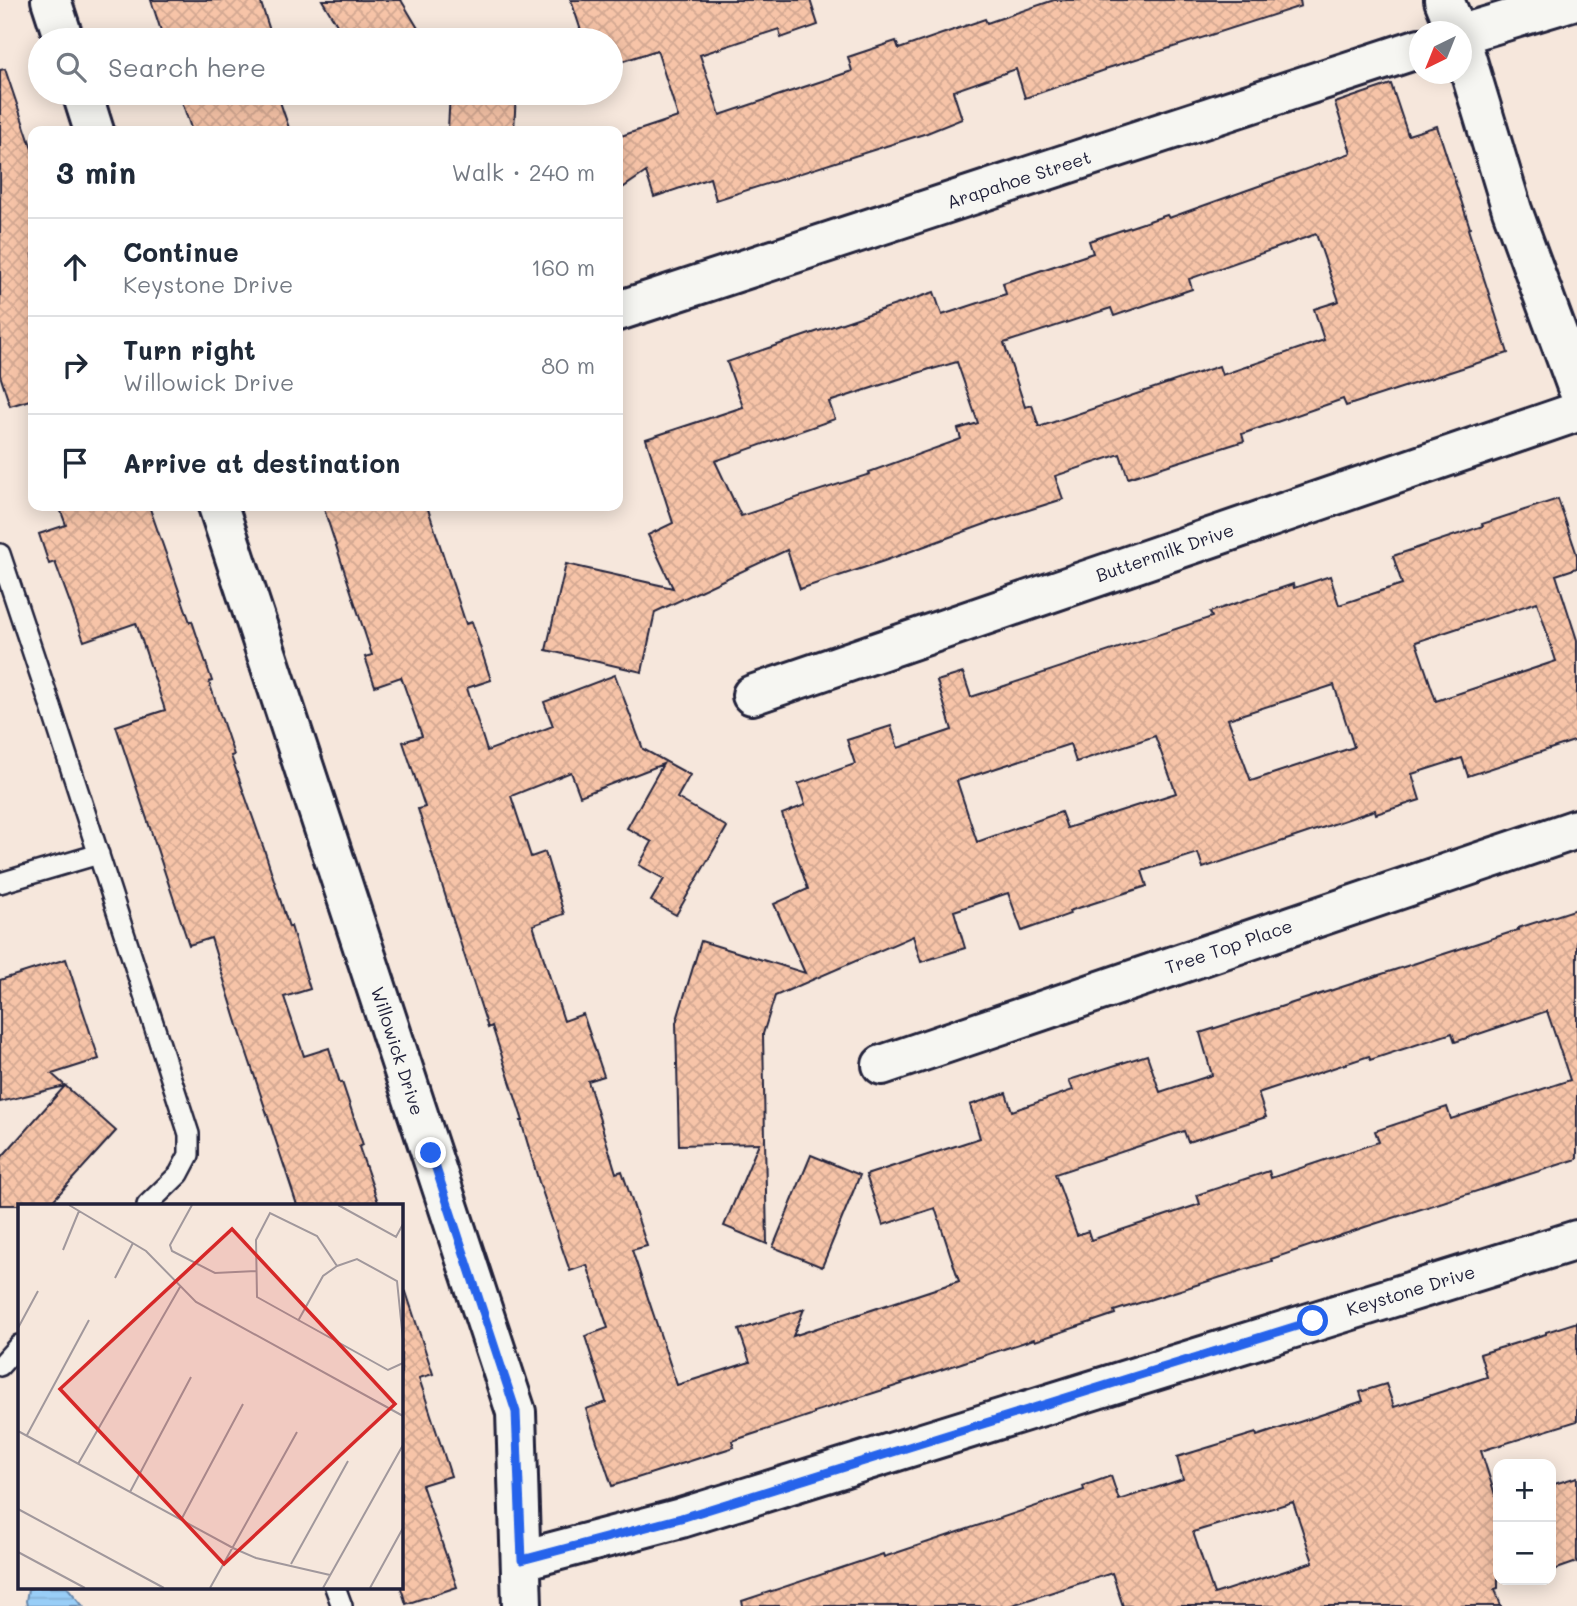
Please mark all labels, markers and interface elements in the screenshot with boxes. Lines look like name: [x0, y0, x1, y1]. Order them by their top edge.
north arrow: [1409, 21, 1472, 84]
search box: [28, 28, 623, 105]
icon: search: [52, 48, 90, 86]
text: Search here: [108, 50, 266, 84]
street label: Arapahoe Street: [944, 144, 1094, 214]
text: 3 min: [56, 152, 136, 192]
text: Walk · 240 m: [452, 157, 595, 187]
text: Continue: [123, 235, 239, 269]
icon: ahead: [56, 248, 94, 286]
text: 160 m: [531, 252, 595, 282]
text: Keystone Drive: [123, 269, 293, 299]
text: Turn right: [123, 333, 256, 367]
icon: right: [56, 346, 94, 384]
text: 80 m: [541, 350, 595, 380]
text: Willowick Drive: [123, 367, 294, 397]
icon: arrive: [56, 444, 94, 482]
text: Arrive at destination: [123, 446, 400, 480]
street label: Buttermilk Drive: [1093, 517, 1237, 587]
street label: Tree Top Place: [1162, 913, 1296, 979]
street label: Willowick Drive: [366, 983, 430, 1118]
route end: [415, 1137, 446, 1168]
inset map: [18, 1204, 402, 1588]
street label: Keystone Drive: [1343, 1259, 1478, 1321]
route start: [1297, 1305, 1328, 1336]
map controls: [1493, 1459, 1556, 1585]
button: +: [1493, 1459, 1556, 1522]
button: −: [1493, 1522, 1556, 1585]

